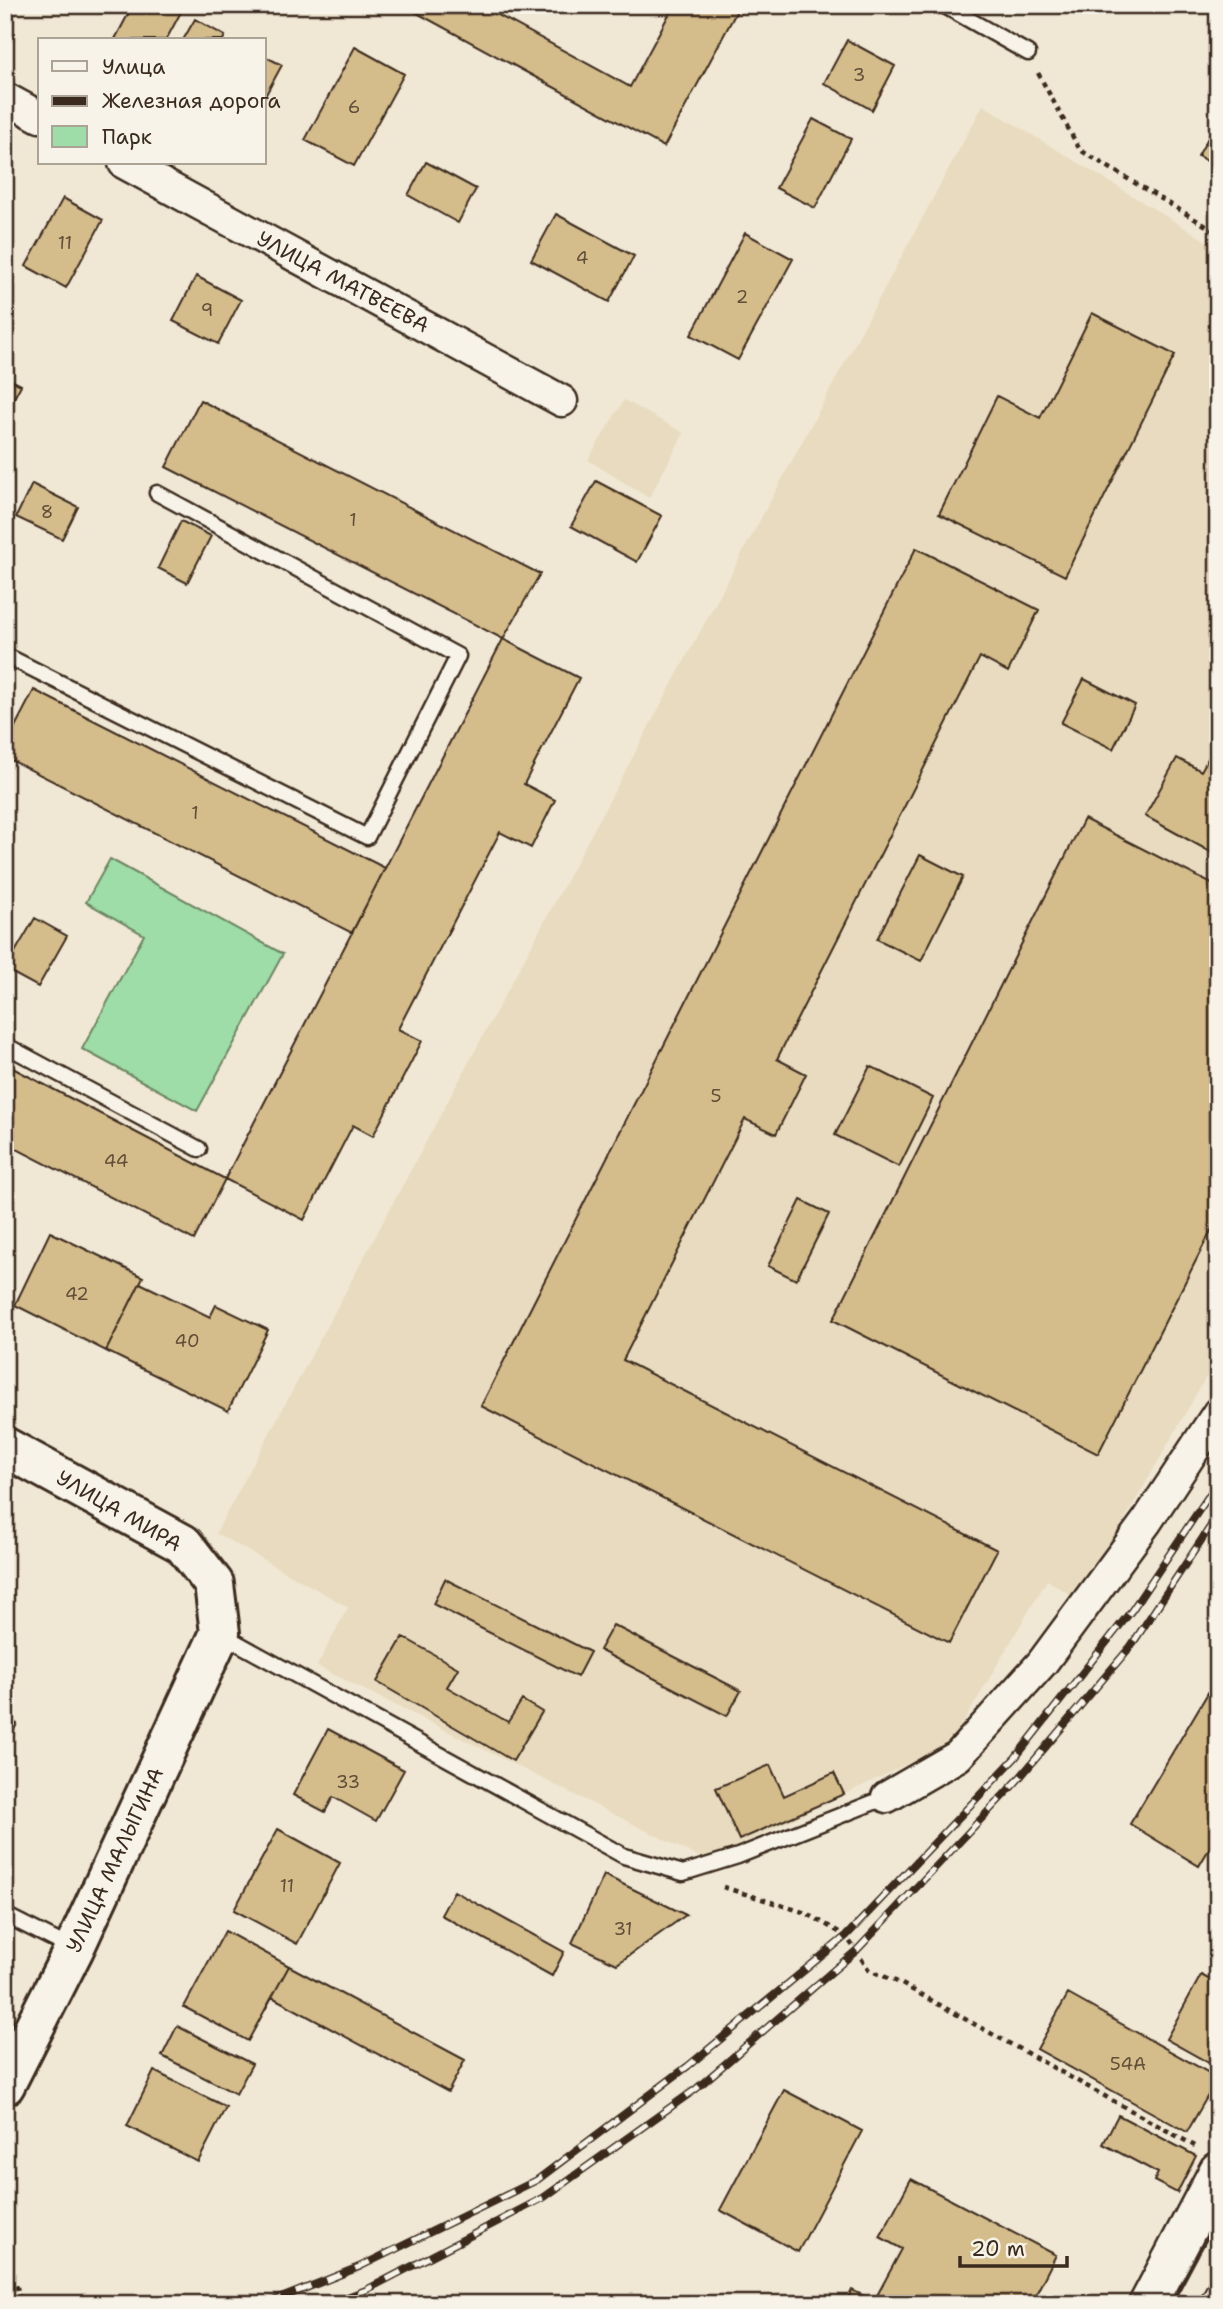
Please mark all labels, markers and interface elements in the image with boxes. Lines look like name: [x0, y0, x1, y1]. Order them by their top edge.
legend: [38, 38, 266, 164]
text: Улица: [102, 53, 165, 81]
house number: 3: [853, 63, 865, 87]
text: Железная дорога: [102, 87, 281, 115]
house number: 6: [348, 95, 360, 119]
text: Парк: [102, 123, 152, 151]
street label: УЛИЦА МАТВЕЕВА: [252, 225, 434, 339]
house number: 11: [58, 231, 72, 255]
house number: 4: [576, 246, 588, 270]
house number: 2: [736, 285, 748, 309]
house number: 9: [201, 298, 213, 322]
house number: 8: [41, 500, 53, 524]
house number: 1: [349, 508, 357, 532]
house number: 1: [191, 801, 199, 825]
house number: 5: [710, 1084, 722, 1108]
house number: 44: [104, 1149, 128, 1173]
house number: 42: [65, 1282, 89, 1306]
house number: 40: [174, 1329, 200, 1353]
street label: УЛИЦА МИРА: [51, 1464, 187, 1558]
street label: УЛИЦА МАЛЫГИНА: [60, 1763, 170, 1957]
house number: 33: [336, 1770, 360, 1794]
house number: 11: [280, 1874, 294, 1898]
house number: 31: [613, 1917, 633, 1941]
house number: 54А: [1110, 2052, 1146, 2076]
scale bar: [960, 2225, 1067, 2269]
text: 20 m: [971, 2235, 1025, 2263]

